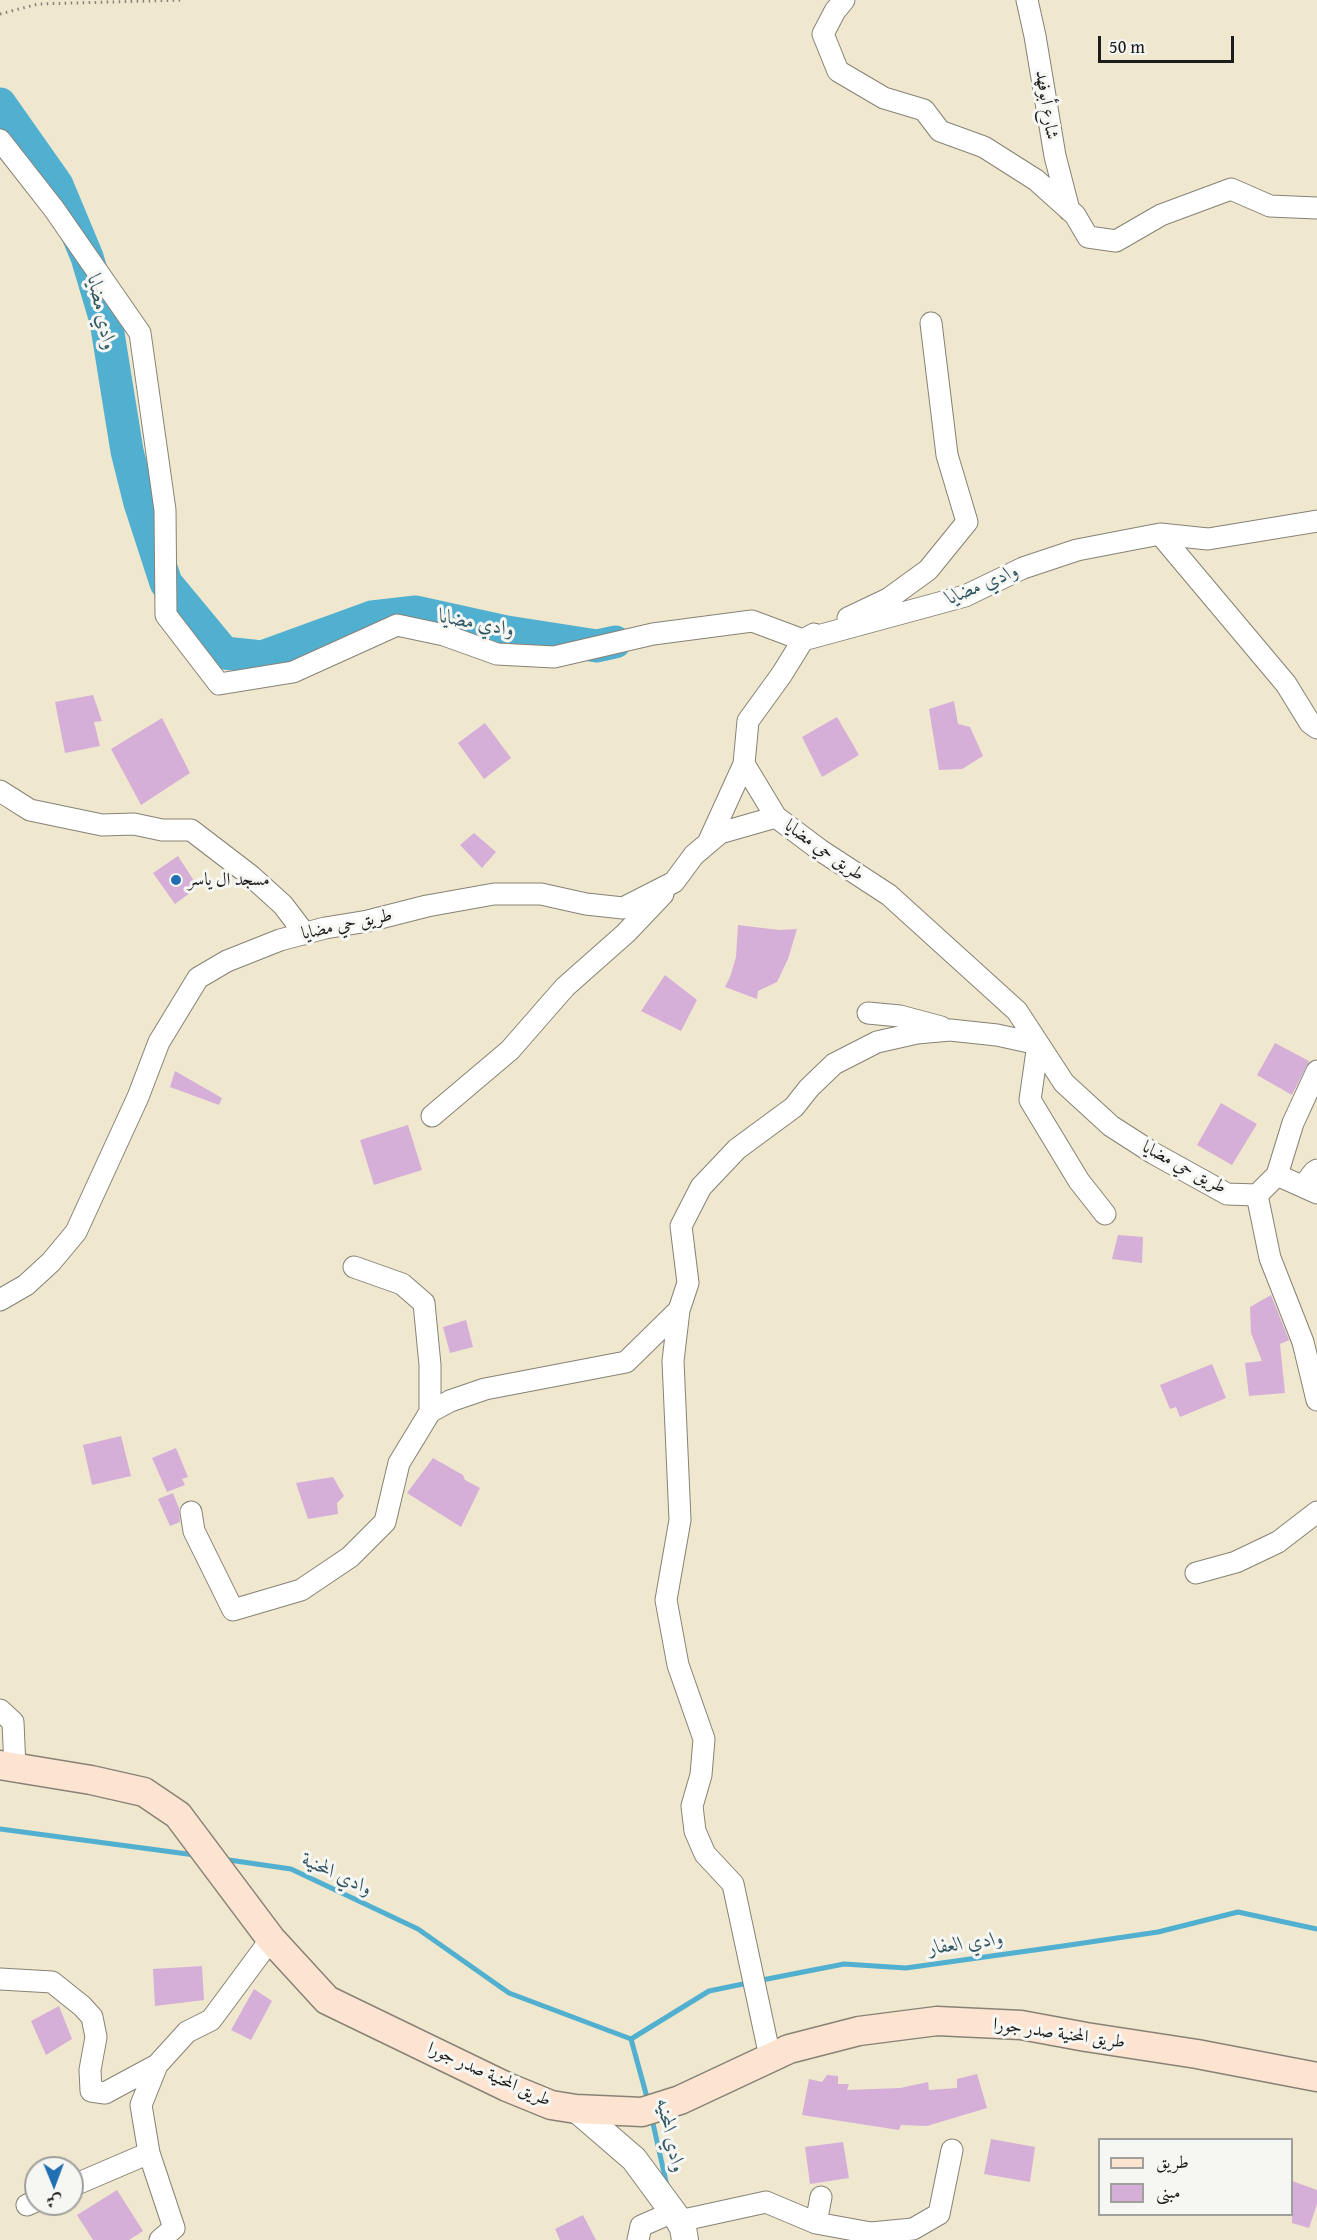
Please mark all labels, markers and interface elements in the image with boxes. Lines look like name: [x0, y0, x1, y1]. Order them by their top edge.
scale bar: [1101, 24, 1238, 62]
text: 50 m: [1109, 33, 1145, 60]
street label: شارع أبوفهد: [1030, 69, 1062, 141]
water label: وادي مضايا: [81, 273, 121, 353]
water label: وادي مضايا: [943, 559, 1023, 611]
water label: وادي مضايا: [438, 605, 516, 643]
street label: طريق حي مضايا: [780, 816, 868, 886]
place label: مسجد ال ياسر: [188, 869, 270, 891]
marker: مسجد ال ياسر: [169, 873, 183, 887]
street label: طريق حي مضايا: [300, 905, 394, 945]
street label: طريق حي مضايا: [1138, 1137, 1230, 1199]
water label: وادي المحنية: [298, 1848, 376, 1902]
water label: وادي العفار: [927, 1927, 1005, 1961]
street label: طريق المحنية صدر جورا: [992, 2014, 1126, 2054]
street label: طريق المحنية صدر جورا: [424, 2038, 554, 2112]
water label: وادي المحنيه: [650, 2097, 690, 2175]
legend: [1098, 2138, 1293, 2216]
text: طريق: [1156, 2148, 1189, 2175]
north arrow: [24, 2156, 84, 2216]
text: مبنى: [1156, 2178, 1181, 2205]
text: ش: [46, 2190, 62, 2214]

